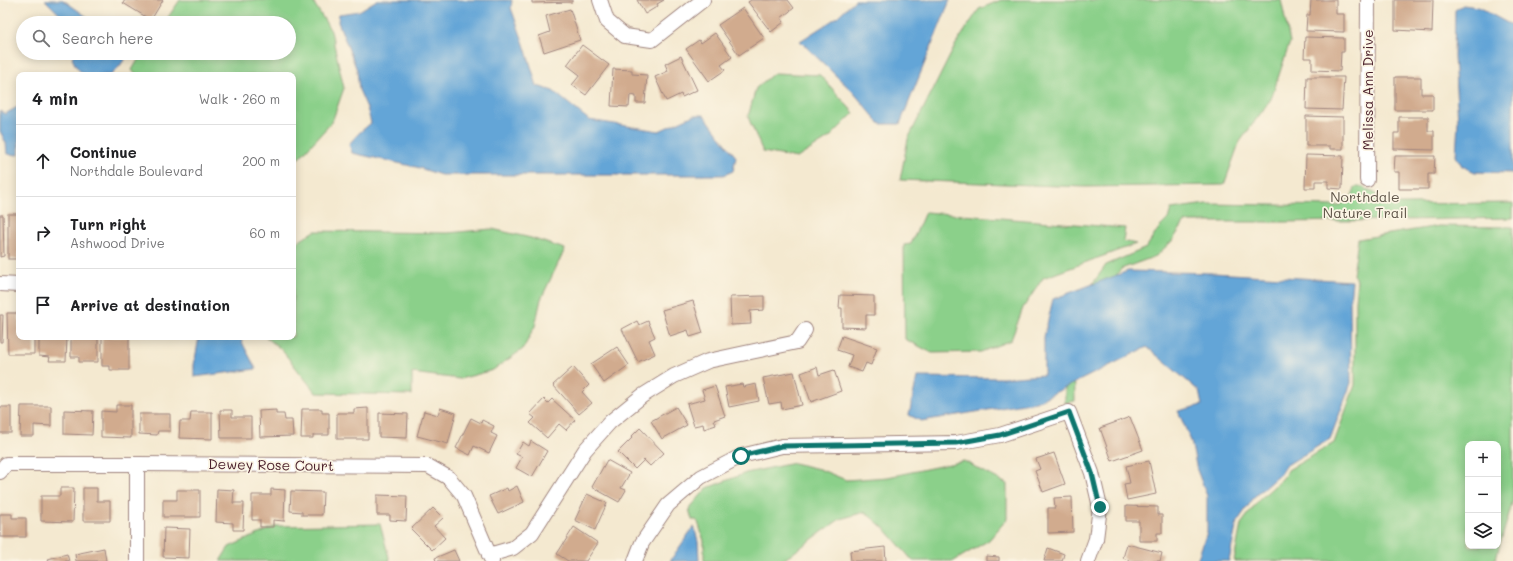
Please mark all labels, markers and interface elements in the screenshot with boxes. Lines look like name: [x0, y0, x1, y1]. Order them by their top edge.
search box: [16, 16, 296, 60]
icon: search: [30, 27, 52, 49]
text: Search here: [62, 28, 153, 48]
street label: Melissa Ann Drive: [1358, 29, 1377, 151]
text: 4 min: [32, 87, 78, 109]
text: Walk · 260 m: [199, 90, 280, 107]
text: Continue: [70, 142, 137, 162]
icon: ahead: [32, 150, 54, 172]
text: 200 m: [242, 152, 280, 169]
text: Northdale Boulevard: [70, 162, 203, 179]
park label: Northdale Nature Trail: [1323, 187, 1407, 222]
text: Turn right: [70, 214, 147, 234]
icon: right: [32, 222, 54, 244]
text: 60 m: [250, 224, 280, 241]
text: Ashwood Drive: [70, 234, 165, 251]
icon: arrive: [32, 294, 54, 316]
text: Arrive at destination: [70, 295, 230, 315]
map controls: [1465, 441, 1501, 549]
button: +: [1465, 441, 1501, 477]
route start: [732, 447, 750, 465]
street label: Dewey Rose Court: [208, 454, 334, 475]
button: −: [1465, 477, 1501, 513]
route end: [1091, 498, 1109, 516]
button: layers: [1465, 513, 1501, 549]

